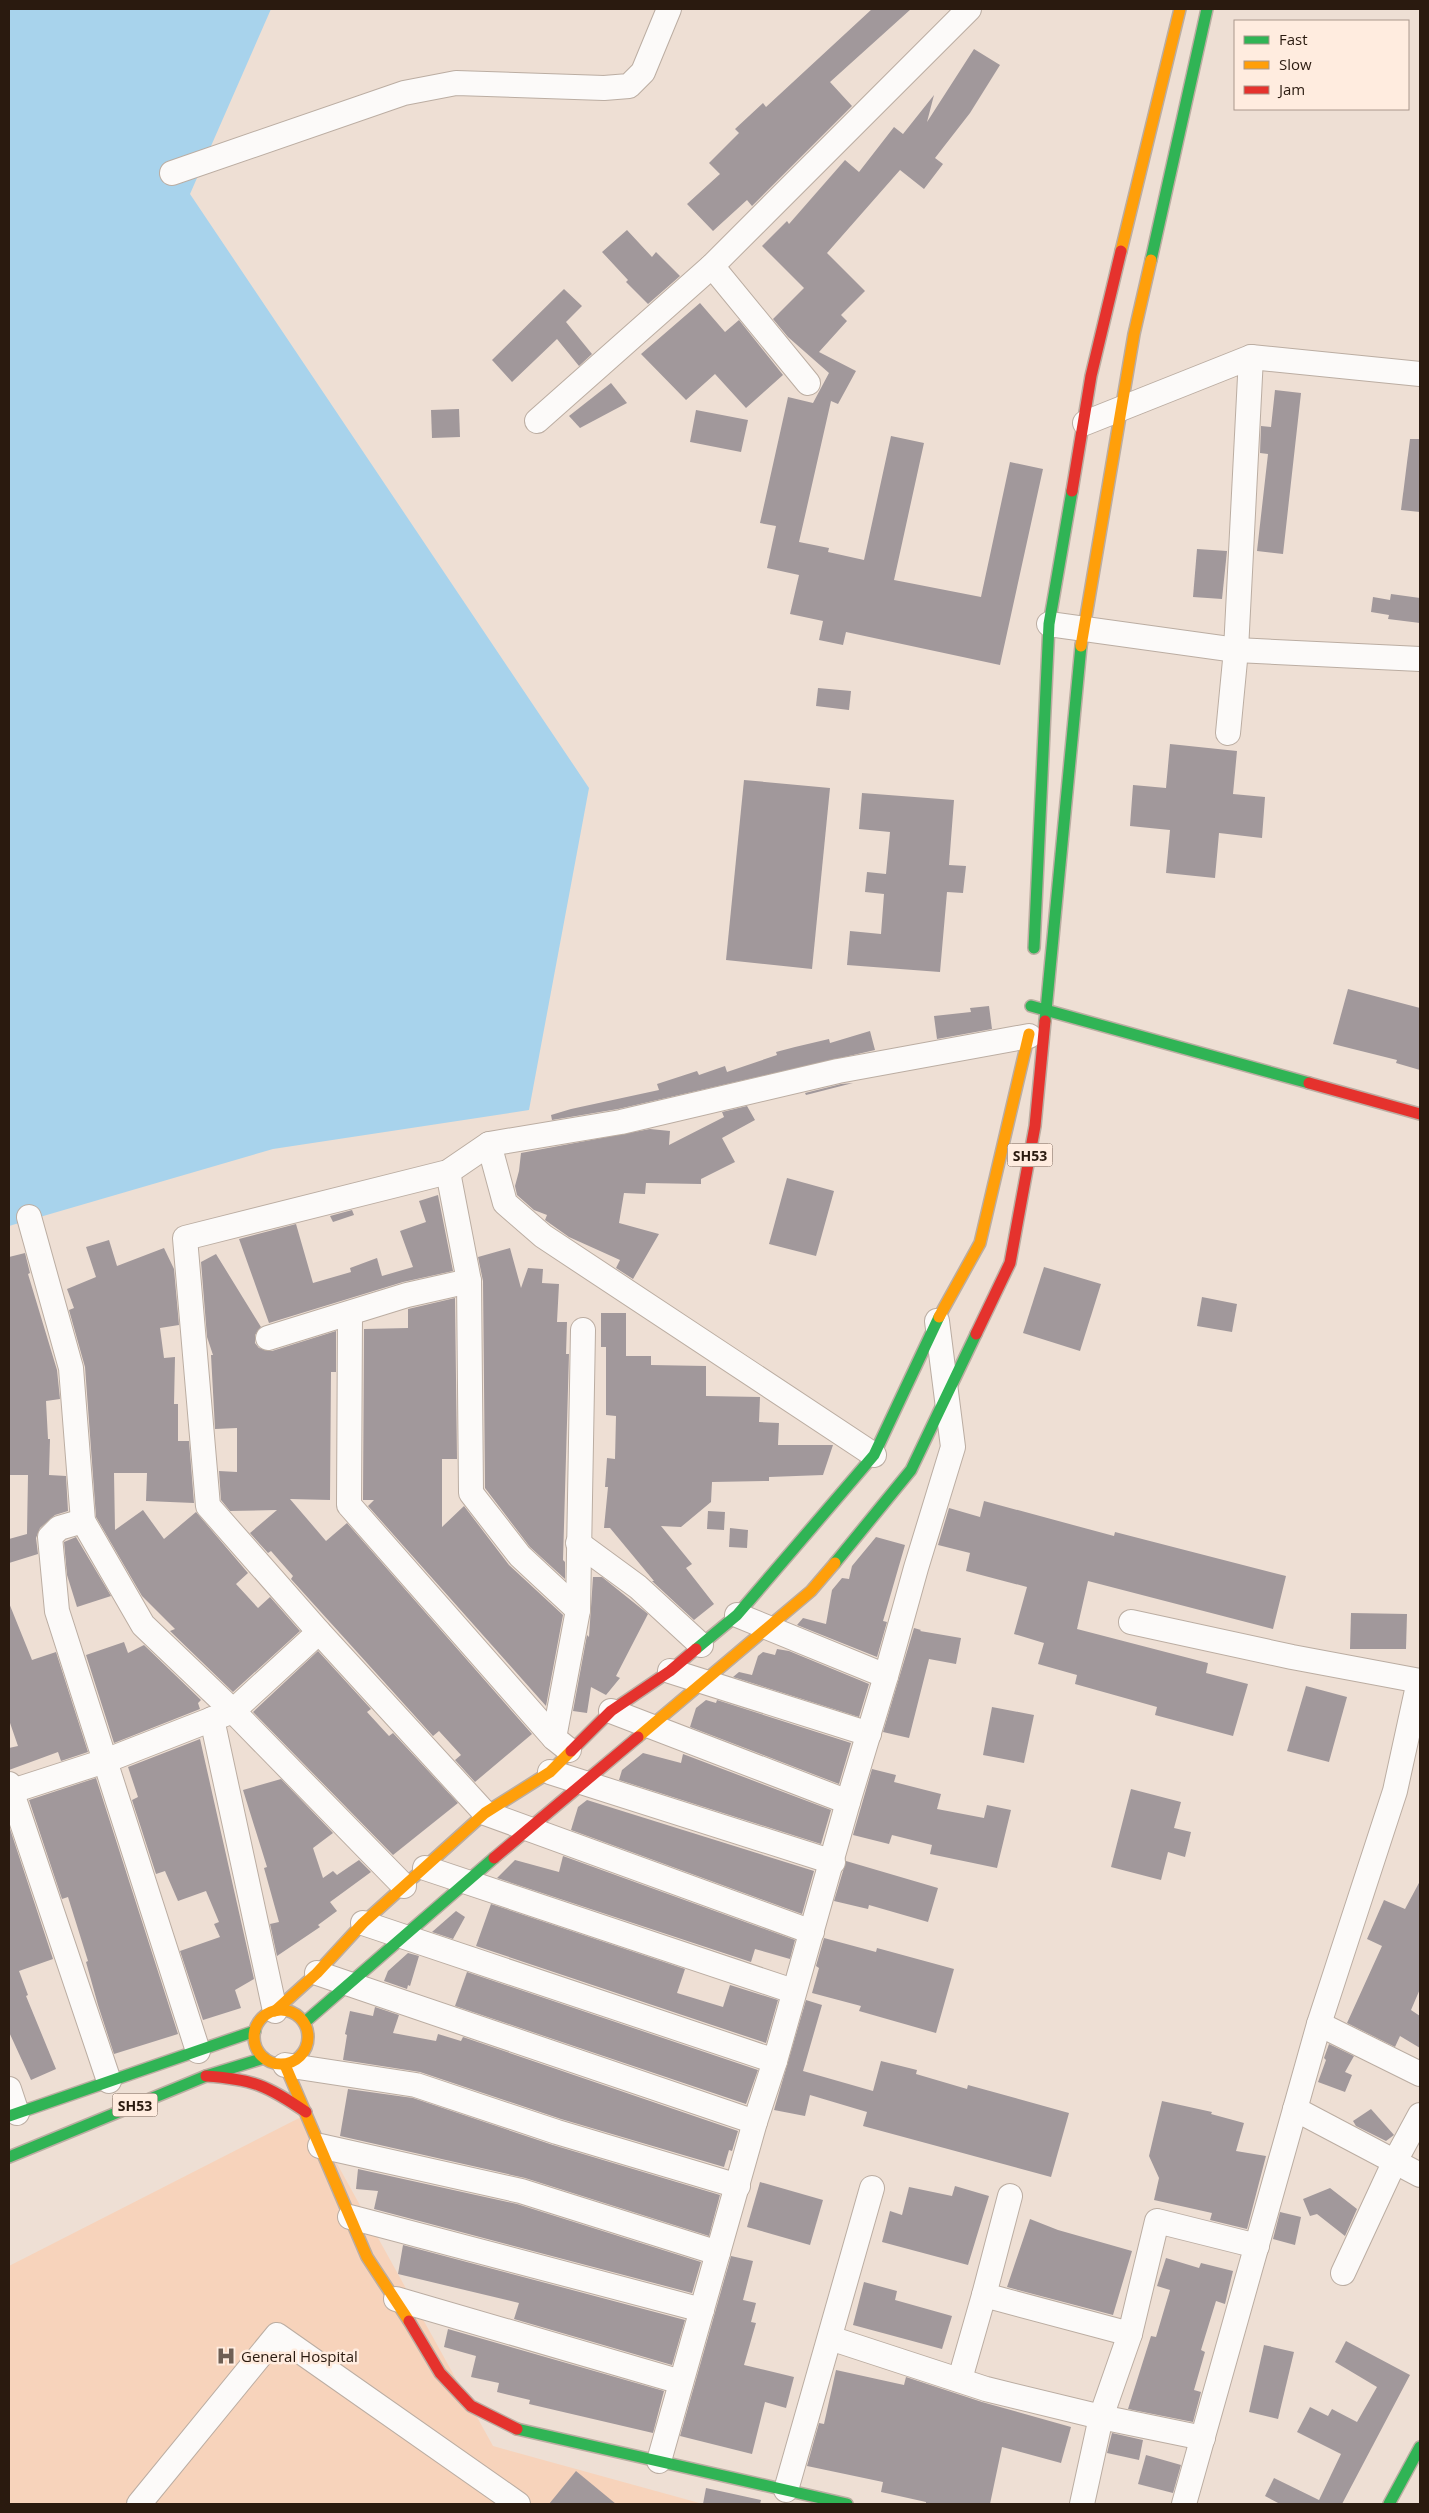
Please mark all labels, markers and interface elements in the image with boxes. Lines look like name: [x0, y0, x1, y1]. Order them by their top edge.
legend: [1234, 20, 1409, 110]
text: Fast: [1279, 29, 1308, 49]
text: Slow: [1279, 54, 1312, 74]
text: Jam: [1277, 79, 1305, 99]
road number: SH53: [1008, 1144, 1052, 1166]
road number: SH53: [112, 2094, 158, 2116]
hospital icon: General Hospital: [215, 2345, 237, 2367]
place label: General Hospital: [241, 2346, 358, 2366]

